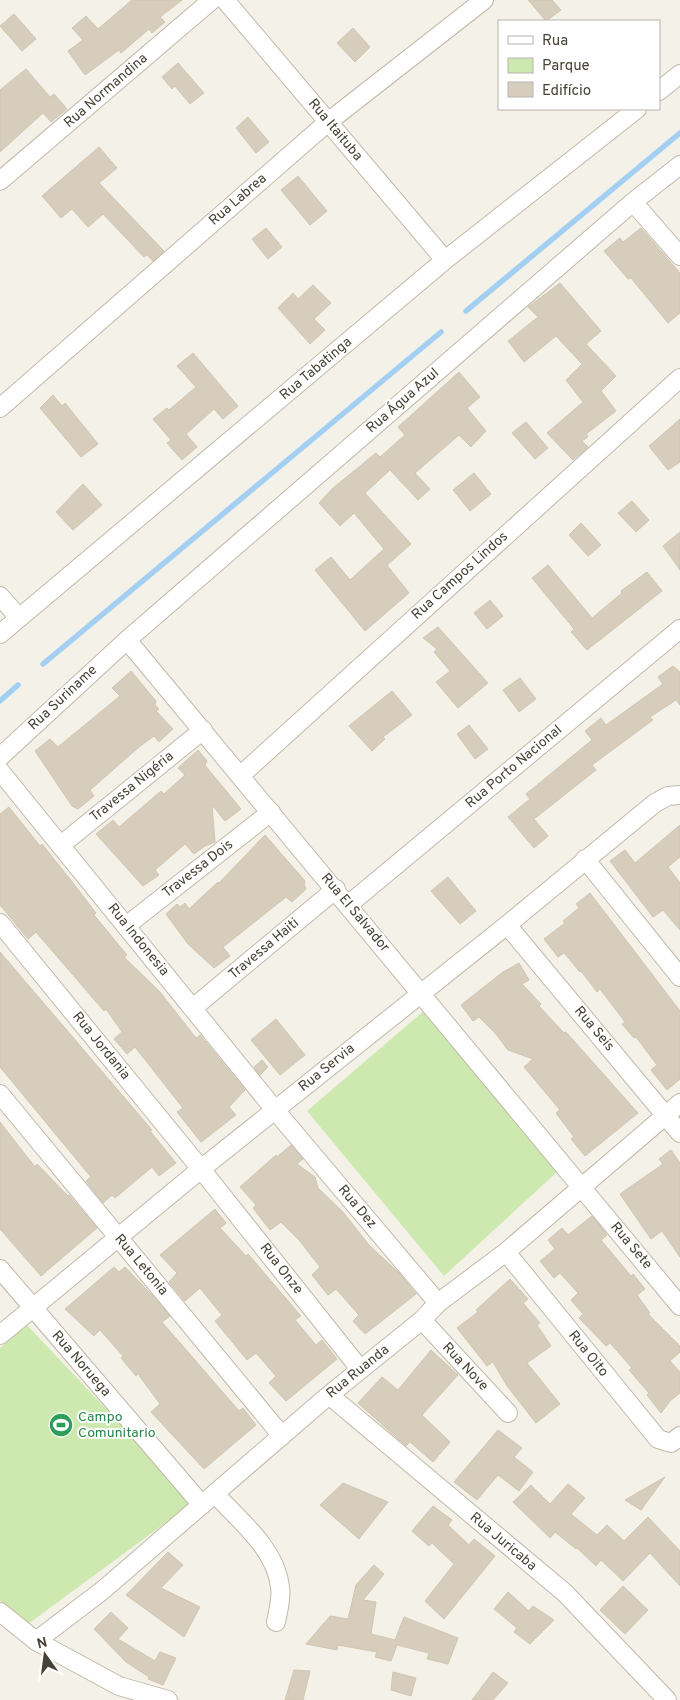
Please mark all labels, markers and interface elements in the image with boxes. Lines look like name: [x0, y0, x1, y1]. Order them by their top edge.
legend: [498, 20, 660, 110]
text: Rua: [542, 32, 568, 51]
street label: Rua Normandina: [61, 50, 151, 132]
text: Parque: [542, 57, 590, 76]
text: Edifício: [542, 82, 591, 101]
street label: Rua Itaituba: [304, 95, 366, 165]
street label: Rua Labrea: [206, 170, 270, 230]
street label: Rua Tabatinga: [276, 334, 356, 404]
street label: Rua Água Azul: [363, 364, 443, 437]
street label: Rua Campos Lindos: [408, 528, 512, 624]
street label: Rua Suriname: [25, 662, 101, 734]
street label: Rua Porto Nacional: [462, 722, 566, 812]
street label: Travessa Nigéria: [87, 748, 177, 826]
street label: Travessa Dois: [159, 836, 237, 902]
street label: Rua El Salvador: [317, 870, 393, 956]
street label: Rua Indonesia: [104, 900, 172, 980]
street label: Travessa Haiti: [225, 915, 303, 983]
street label: Rua Seis: [570, 1003, 618, 1055]
street label: Rua Jordania: [68, 1009, 134, 1083]
street label: Rua Servia: [296, 1040, 358, 1096]
street label: Rua Dez: [334, 1182, 380, 1232]
street label: Rua Sete: [607, 1219, 655, 1273]
street label: Rua Letonia: [110, 1231, 172, 1299]
street label: Rua Onze: [256, 1240, 306, 1298]
street label: Rua Oito: [564, 1327, 612, 1381]
street label: Rua Noruega: [48, 1328, 114, 1400]
street label: Rua Nove: [438, 1339, 492, 1395]
street label: Rua Ruanda: [323, 1342, 393, 1402]
place label: Campo Comunitario: [78, 1409, 156, 1442]
sports icon: Campo Comunitario: [48, 1412, 74, 1438]
street label: Rua Juricaba: [466, 1509, 540, 1575]
north arrow: [20, 1630, 70, 1680]
text: N: [35, 1634, 49, 1653]

